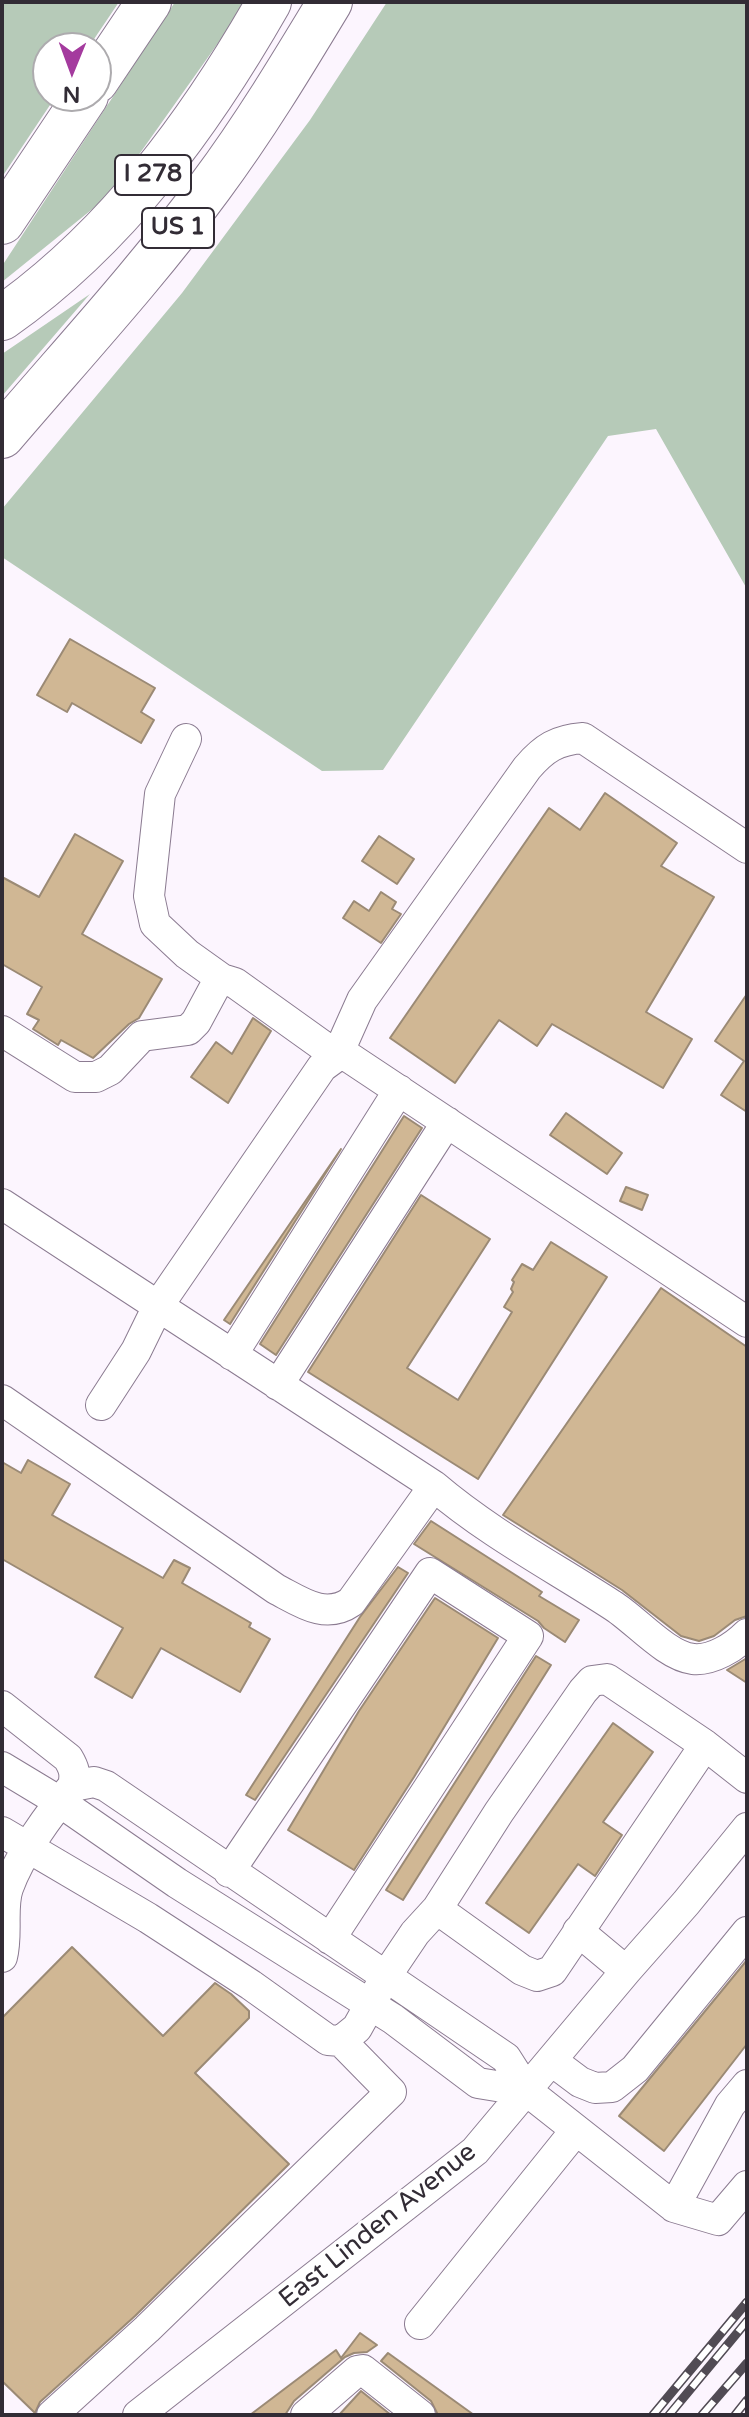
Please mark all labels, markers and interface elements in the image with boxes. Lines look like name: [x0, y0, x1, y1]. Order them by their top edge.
north arrow: [32, 32, 112, 112]
text: N: [63, 81, 81, 107]
road number: I 278: [115, 155, 191, 195]
road number: US 1: [142, 208, 214, 248]
street label: East Linden Avenue: [273, 2137, 483, 2315]

